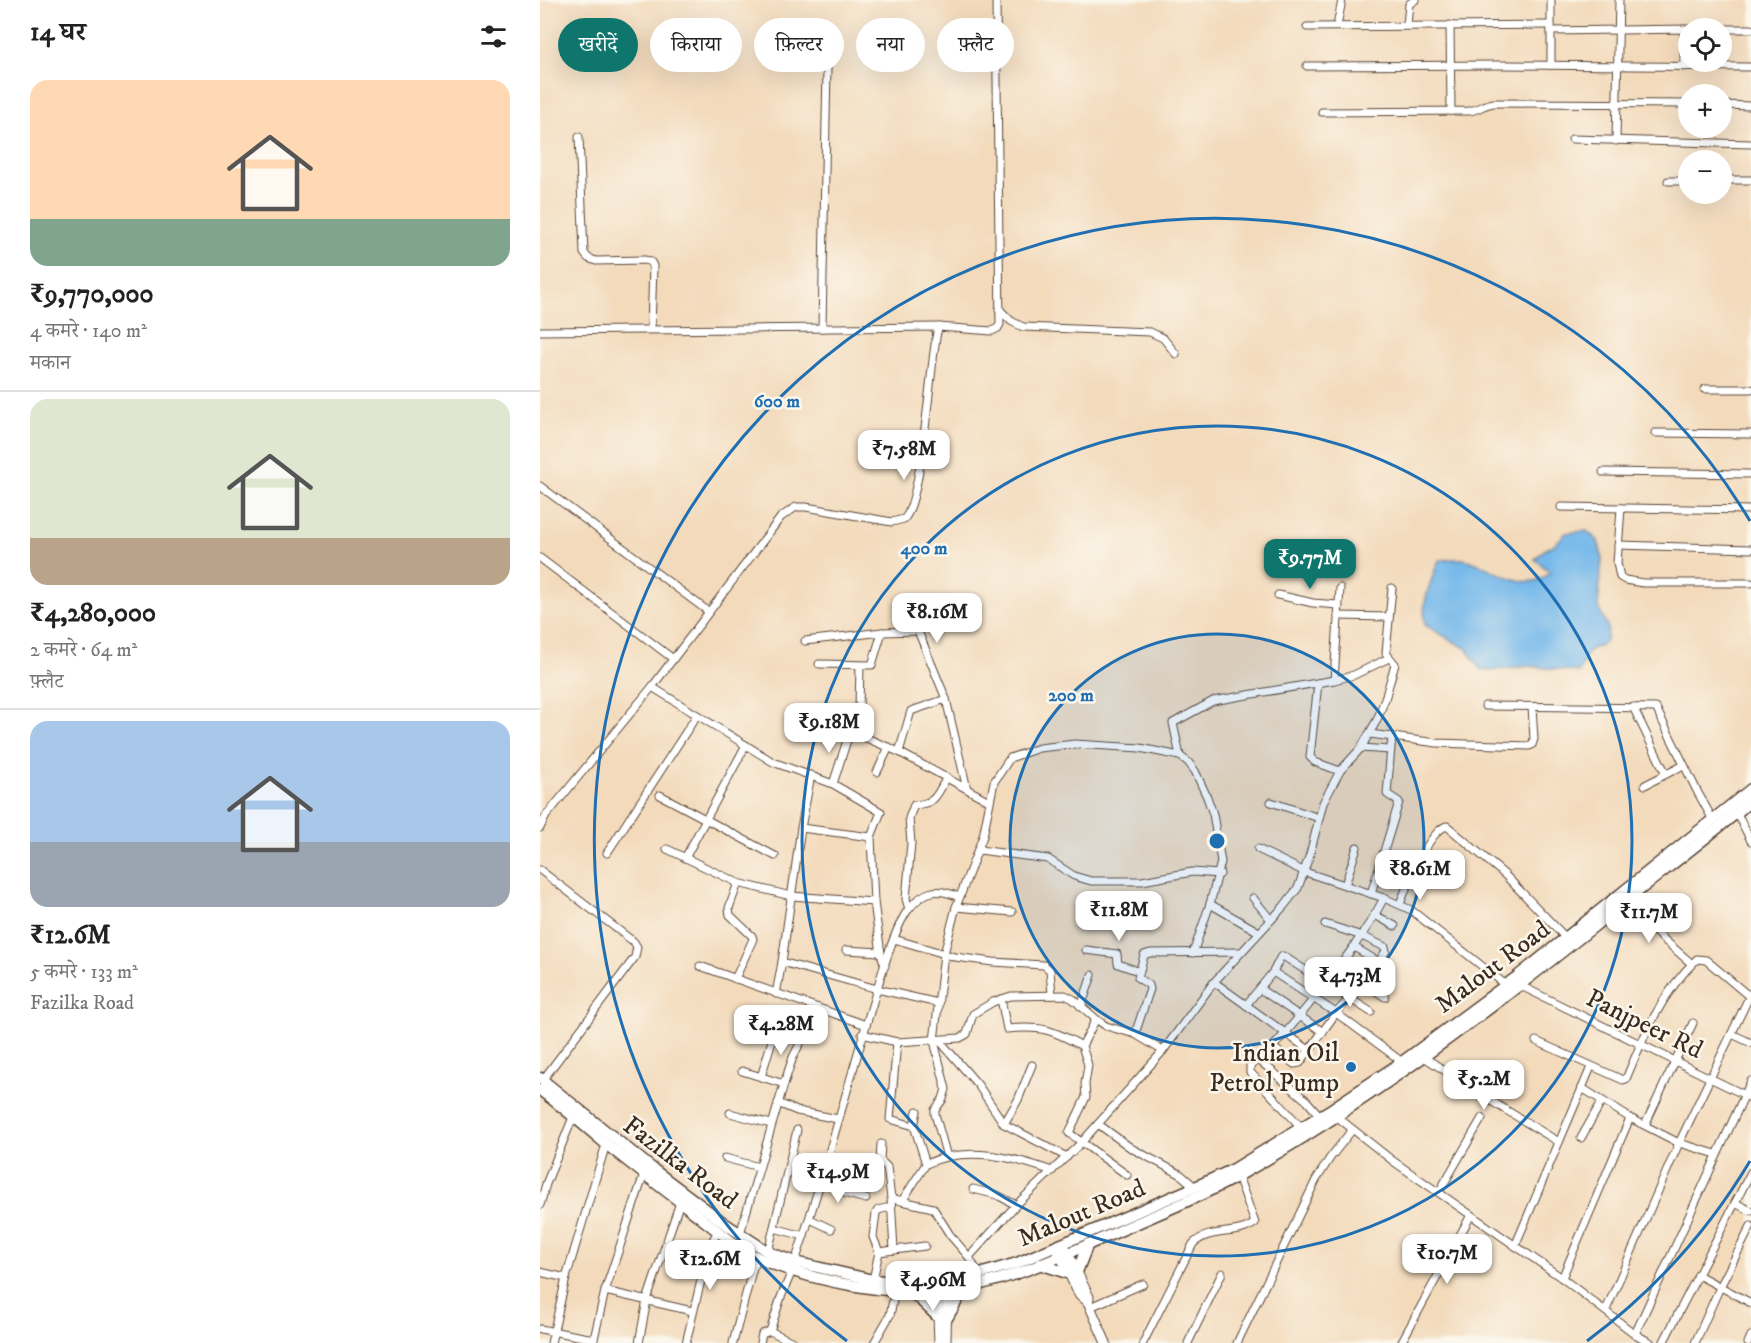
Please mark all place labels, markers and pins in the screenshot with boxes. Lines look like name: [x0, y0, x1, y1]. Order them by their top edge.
pin: ₹7.58M: [855, 430, 953, 481]
pin: ₹9.77M: [1261, 539, 1359, 590]
pin: ₹8.16M: [888, 593, 986, 644]
pin: ₹9.18M: [780, 703, 878, 754]
centre of rings: [1207, 831, 1227, 851]
pin: ₹8.61M: [1371, 850, 1469, 901]
pin: ₹11.8M: [1070, 891, 1168, 942]
pin: ₹11.7M: [1600, 893, 1698, 944]
pin: ₹4.73M: [1301, 957, 1399, 1008]
pin: ₹4.28M: [732, 1005, 830, 1056]
place label: Indian Oil Petrol Pump: [1209, 1037, 1339, 1100]
marker: Indian Oil Petrol Pump: [1344, 1060, 1358, 1074]
pin: ₹5.2M: [1442, 1060, 1526, 1111]
pin: ₹14.9M: [789, 1153, 887, 1204]
pin: ₹10.7M: [1398, 1234, 1496, 1285]
pin: ₹12.6M: [661, 1240, 759, 1291]
pin: ₹4.96M: [884, 1261, 982, 1312]

